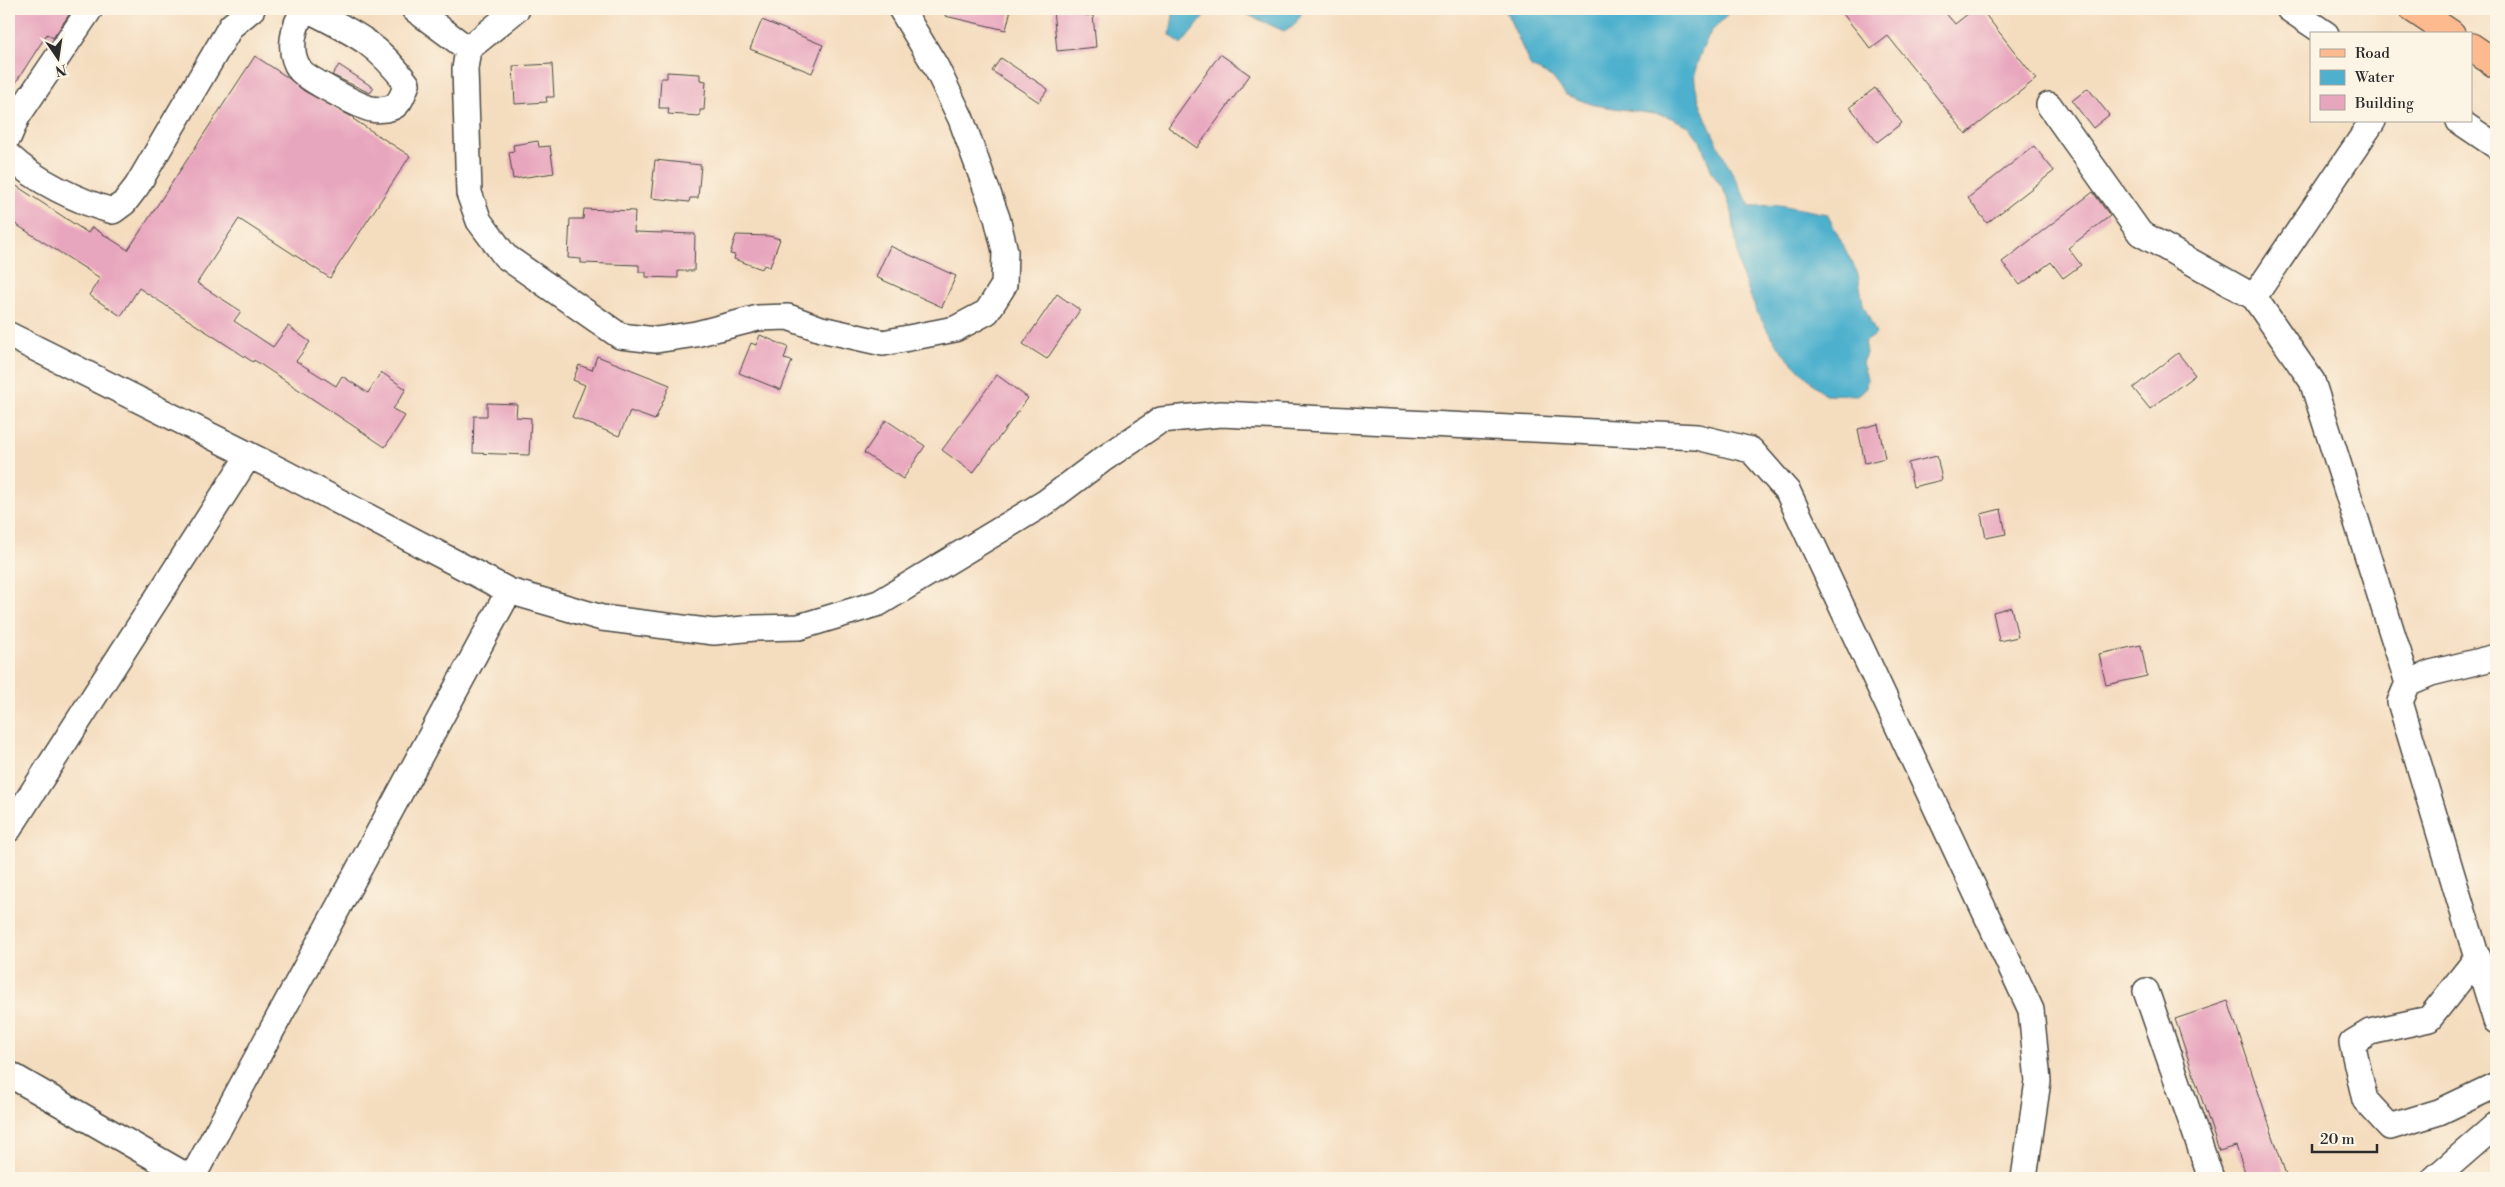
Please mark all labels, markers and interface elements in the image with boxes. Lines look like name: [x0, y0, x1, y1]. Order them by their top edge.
north arrow: [32, 32, 82, 82]
legend: [2310, 32, 2472, 122]
text: Road: [2355, 44, 2390, 63]
text: N: [53, 60, 68, 80]
text: Water: [2354, 68, 2395, 87]
text: Building: [2354, 94, 2414, 113]
scale bar: [2312, 1122, 2378, 1154]
text: 20 m: [2320, 1130, 2355, 1149]

